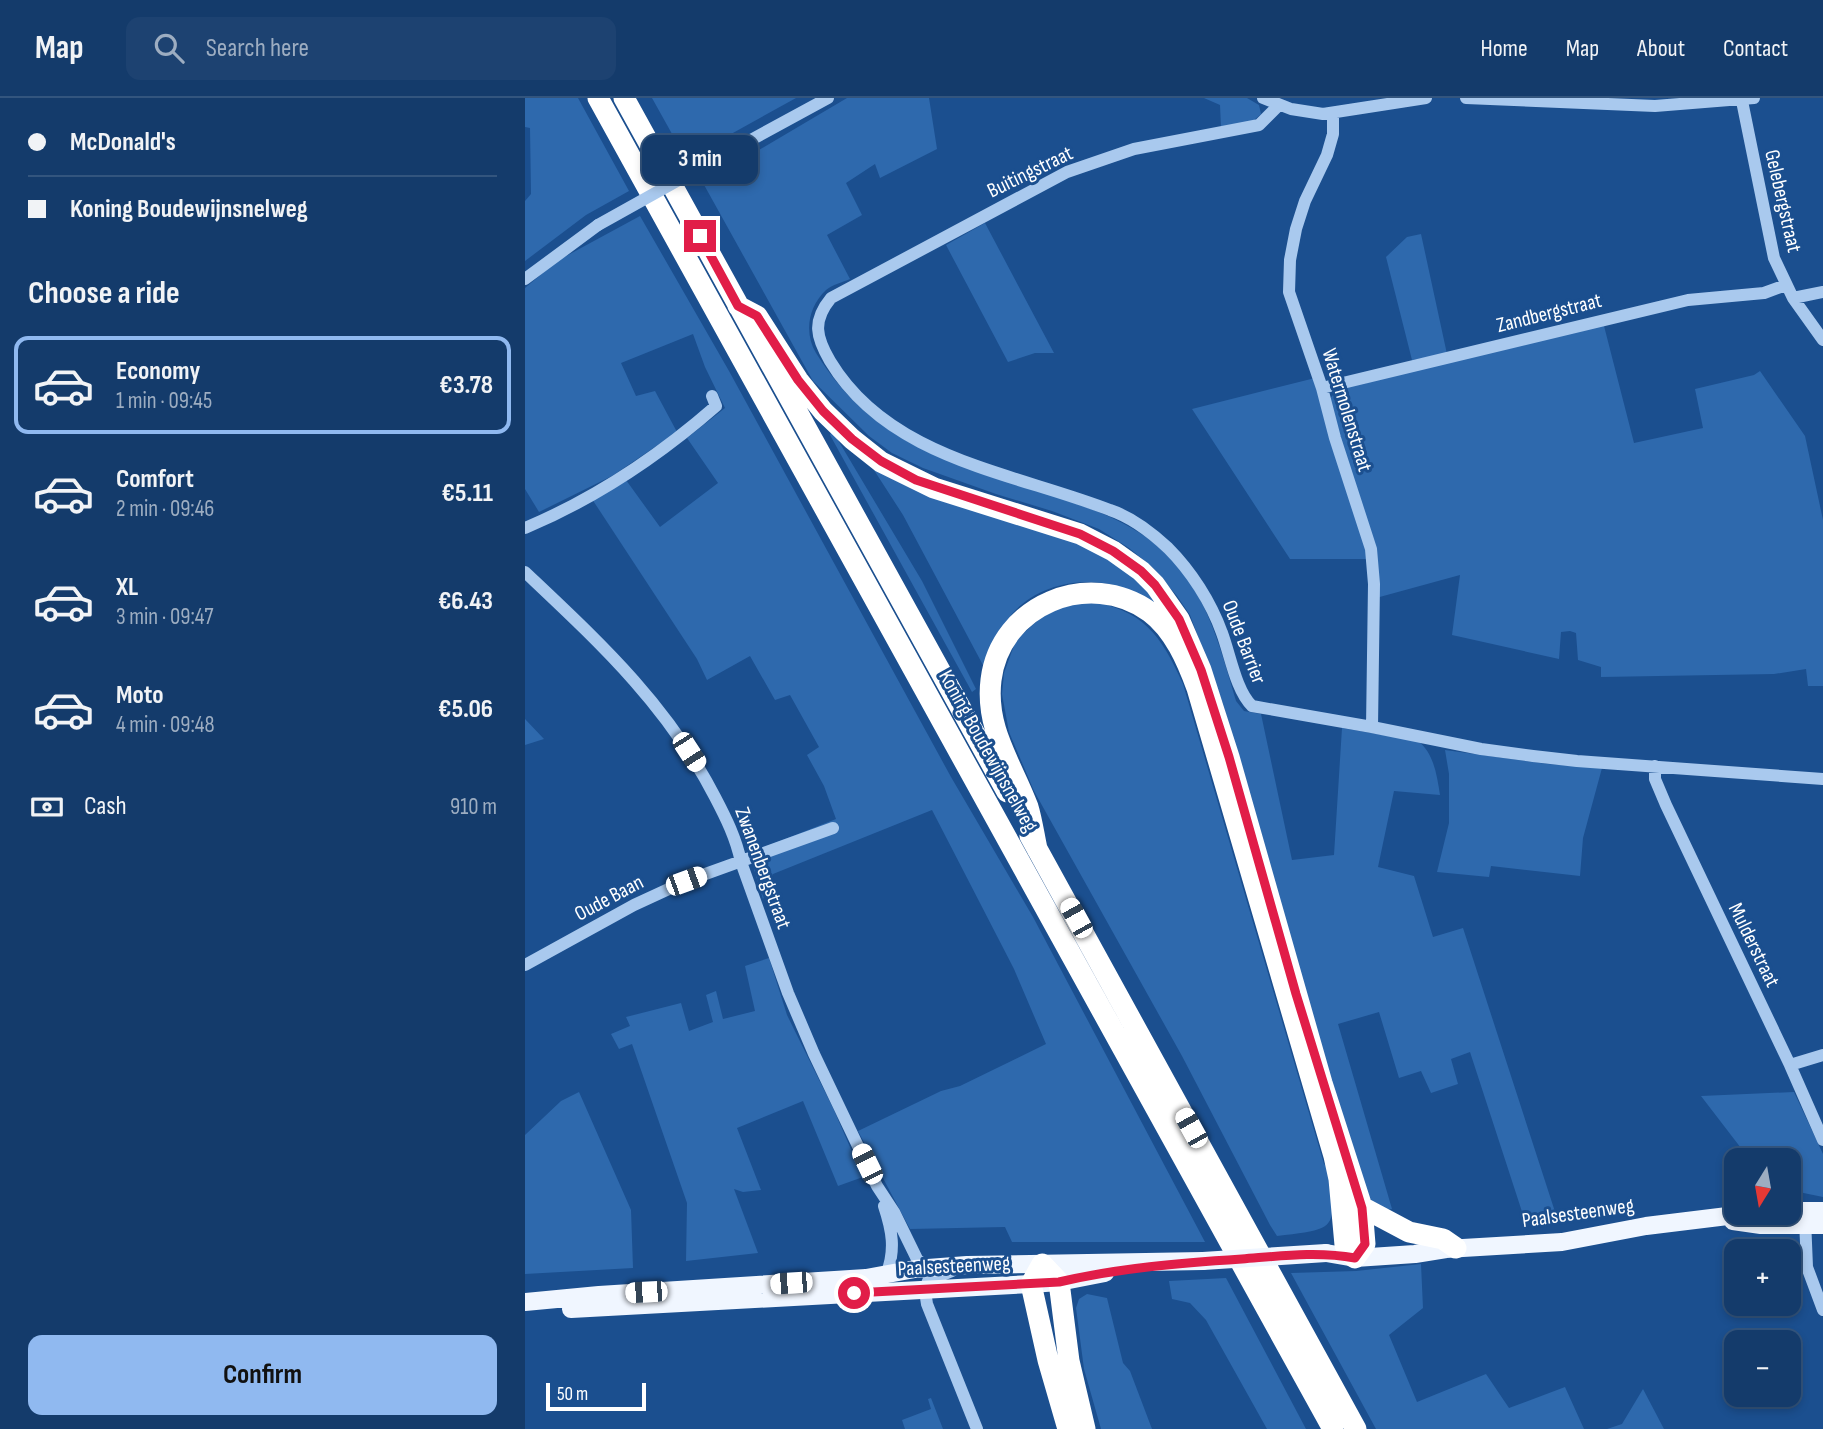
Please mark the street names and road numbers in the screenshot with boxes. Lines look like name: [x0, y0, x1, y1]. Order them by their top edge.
street label: Buitingstraat: [983, 141, 1077, 203]
street label: Gelebergstraat: [1759, 147, 1807, 255]
street label: Zandbergstraat: [1494, 288, 1604, 338]
street label: Watermolenstraat: [1316, 345, 1378, 475]
street label: Oude Barrier: [1217, 597, 1271, 687]
street label: Koning Boudewijnsnelweg: [933, 666, 1043, 836]
street label: Zwanenbergstraat: [729, 804, 797, 932]
street label: Oude Baan: [570, 870, 648, 926]
street label: Mulderstraat: [1723, 899, 1785, 991]
street label: Paalsesteenweg: [1520, 1193, 1636, 1233]
street label: Paalsesteenweg: [897, 1251, 1011, 1281]

